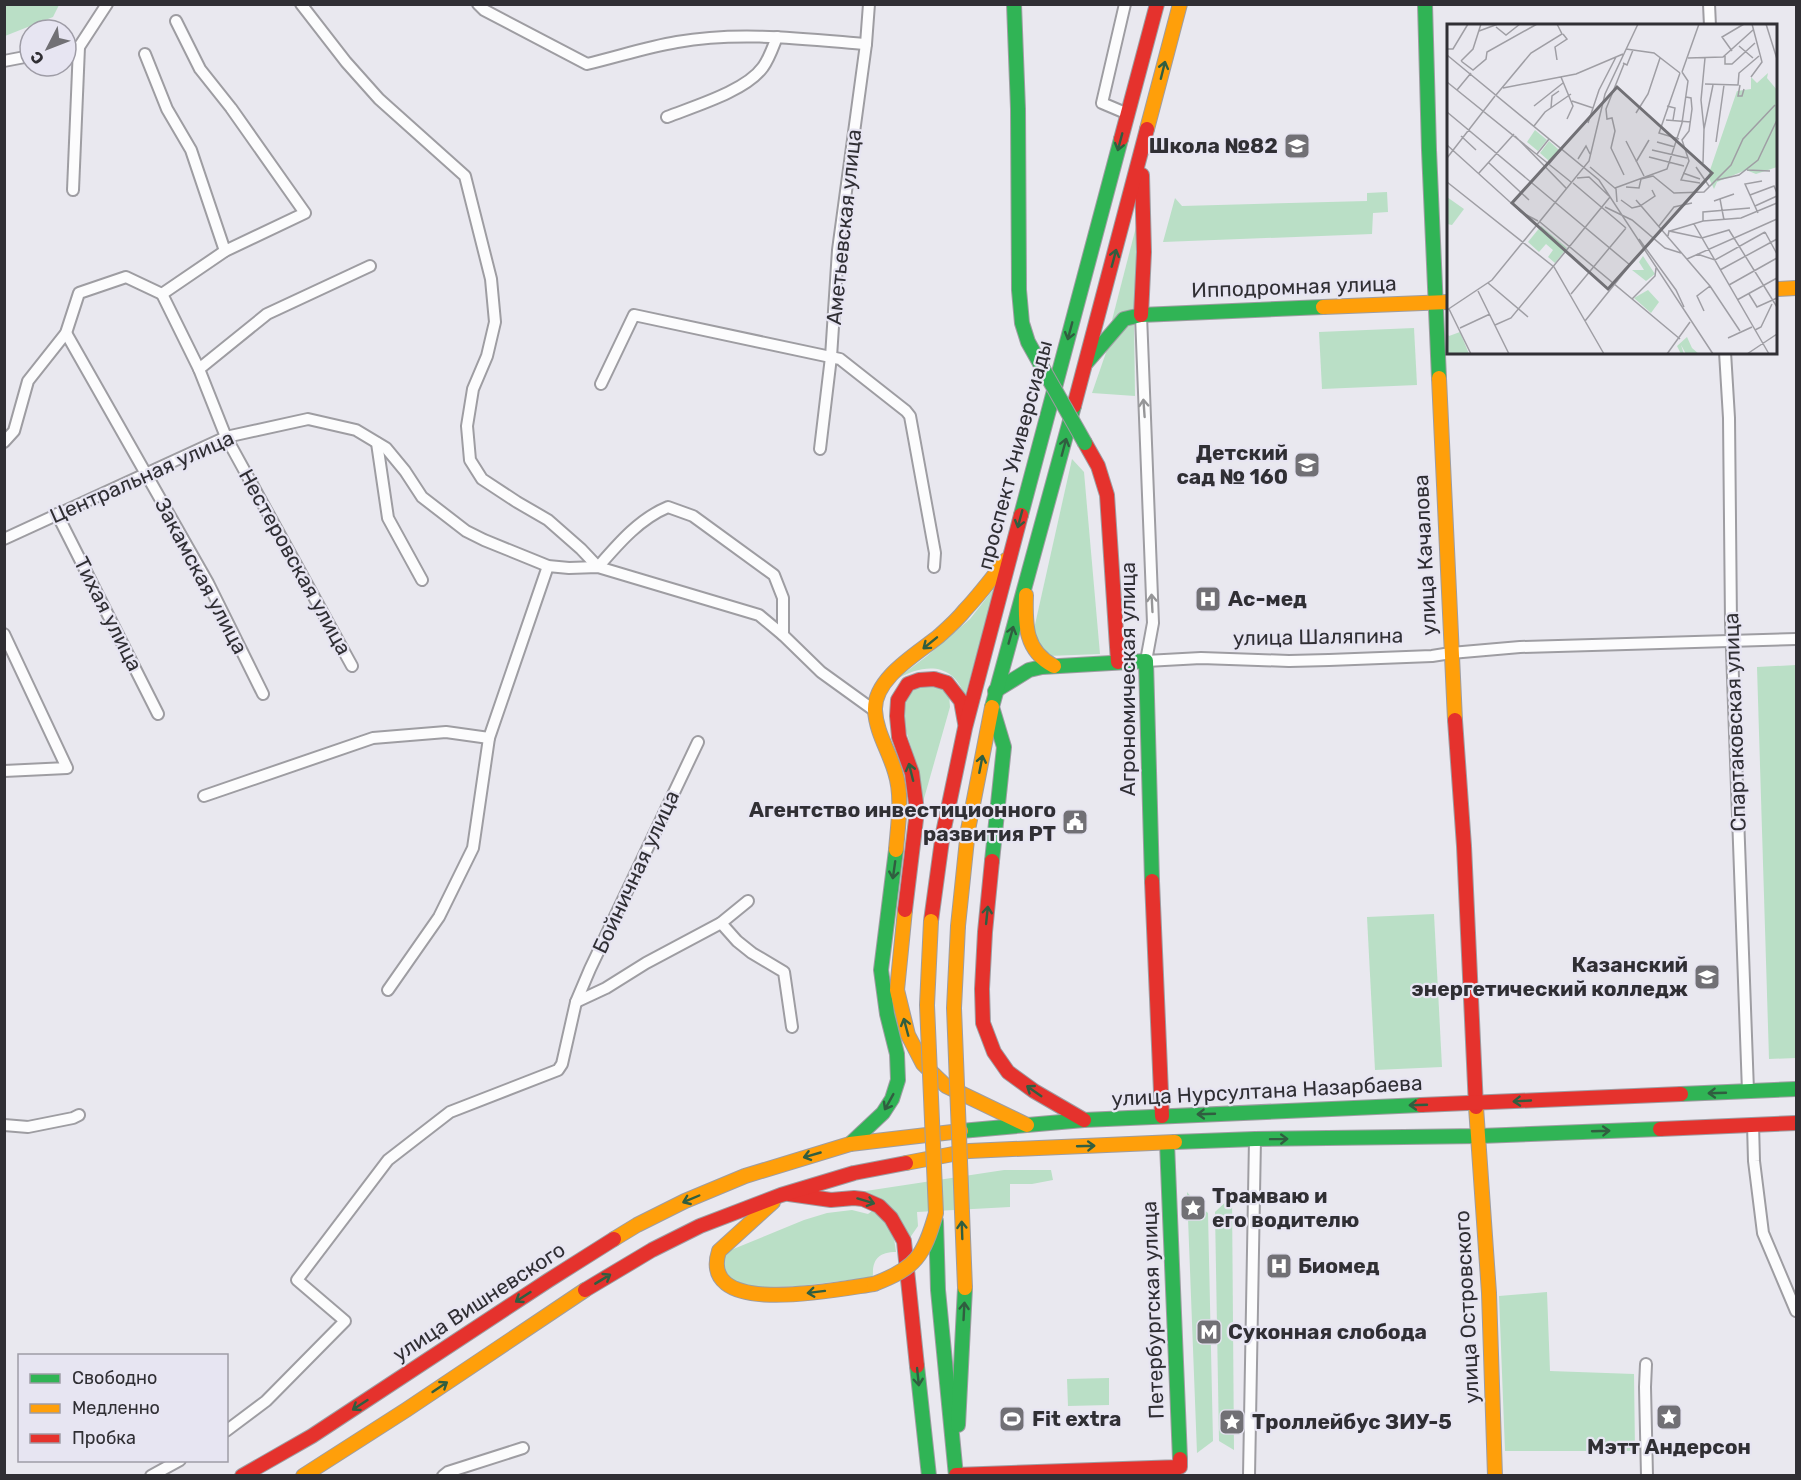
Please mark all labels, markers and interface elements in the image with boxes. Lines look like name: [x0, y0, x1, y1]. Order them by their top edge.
north arrow: [18, 18, 78, 78]
inset map: [1447, 24, 1777, 354]
text: С: [26, 47, 48, 68]
one-way arrow: [1158, 60, 1170, 79]
street label: Аметьевская улица: [821, 128, 866, 326]
school or university icon: Школа №82: [1282, 131, 1312, 161]
one-way arrow: [1114, 132, 1126, 151]
place label: Школа №82: [1149, 133, 1278, 158]
one-way arrow: [1109, 249, 1121, 268]
street label: Ипподромная улица: [1191, 270, 1397, 303]
one-way arrow: [1064, 321, 1076, 340]
street label: проспект Универсиады: [972, 337, 1057, 572]
one-way arrow: [1139, 399, 1150, 419]
street label: Центральная улица: [46, 425, 238, 528]
one-way arrow: [1058, 438, 1070, 457]
place label: Детский сад № 160: [1176, 440, 1288, 489]
school or university icon: Детский сад № 160: [1292, 450, 1322, 480]
street label: Нестеровская улица: [234, 464, 357, 659]
street label: улица Качалова: [1408, 474, 1441, 636]
street label: Закамская улица: [150, 493, 253, 658]
one-way arrow: [1014, 509, 1025, 528]
street label: Тихая улица: [69, 552, 148, 675]
street label: Агрономическая улица: [1115, 562, 1140, 796]
hospital icon: Ас-мед: [1193, 584, 1223, 614]
place label: Ас-мед: [1228, 586, 1307, 611]
one-way arrow: [1146, 593, 1158, 613]
street label: Спартаковская улица: [1718, 612, 1751, 832]
street label: улица Шаляпина: [1233, 623, 1403, 650]
one-way arrow: [1006, 625, 1018, 644]
one-way arrow: [923, 636, 939, 649]
one-way arrow: [976, 755, 987, 774]
one-way arrow: [904, 763, 916, 782]
street label: Бойничная улица: [587, 786, 684, 957]
place label: Агентство инвестиционного развития РТ: [749, 797, 1056, 846]
public building icon: Агентство инвестиционного развития РТ: [1060, 807, 1090, 837]
one-way arrow: [888, 860, 899, 879]
one-way arrow: [982, 906, 993, 926]
place label: Казанский энергетический колледж: [1411, 952, 1688, 1001]
school or university icon: Казанский энергетический колледж: [1692, 962, 1722, 992]
one-way arrow: [900, 1018, 911, 1037]
street label: улица Нурсултана Назарбаева: [1111, 1070, 1423, 1111]
one-way arrow: [1025, 1084, 1042, 1097]
one-way arrow: [1708, 1087, 1728, 1098]
one-way arrow: [883, 1093, 894, 1111]
one-way arrow: [1513, 1095, 1533, 1106]
one-way arrow: [1409, 1100, 1428, 1111]
one-way arrow: [1197, 1108, 1217, 1119]
one-way arrow: [1591, 1125, 1611, 1136]
one-way arrow: [1269, 1133, 1289, 1145]
one-way arrow: [1075, 1140, 1095, 1151]
one-way arrow: [803, 1150, 822, 1161]
place label: Трамваю и его водителю: [1212, 1183, 1359, 1232]
place icon: Трамваю и его водителю: [1178, 1193, 1208, 1223]
one-way arrow: [682, 1194, 701, 1205]
one-way arrow: [856, 1196, 875, 1207]
street label: Петербургская улица: [1136, 1201, 1169, 1420]
street label: улица Островского: [1449, 1210, 1484, 1404]
one-way arrow: [957, 1220, 968, 1240]
street label: улица Вишневского: [388, 1237, 570, 1367]
hospital icon: Биомед: [1264, 1251, 1294, 1281]
place label: Биомед: [1298, 1253, 1380, 1278]
one-way arrow: [594, 1273, 611, 1285]
one-way arrow: [806, 1286, 826, 1297]
one-way arrow: [515, 1292, 532, 1304]
one-way arrow: [958, 1302, 969, 1322]
metro station icon: Суконная слобода: [1194, 1317, 1224, 1347]
place label: Суконная слобода: [1228, 1319, 1427, 1344]
legend: [18, 1354, 228, 1462]
text: Свободно: [72, 1367, 157, 1389]
one-way arrow: [913, 1367, 924, 1387]
one-way arrow: [432, 1381, 448, 1393]
text: Медленно: [72, 1397, 160, 1419]
one-way arrow: [352, 1399, 369, 1411]
place icon: Мэтт Андерсон: [1654, 1402, 1684, 1432]
sports icon: Fit extra: [997, 1404, 1027, 1434]
place label: Fit extra: [1032, 1406, 1121, 1431]
place icon: Троллейбус ЗИУ-5: [1217, 1407, 1247, 1437]
place label: Троллейбус ЗИУ-5: [1252, 1409, 1452, 1434]
text: Пробка: [72, 1427, 136, 1449]
place label: Мэтт Андерсон: [1587, 1434, 1751, 1459]

